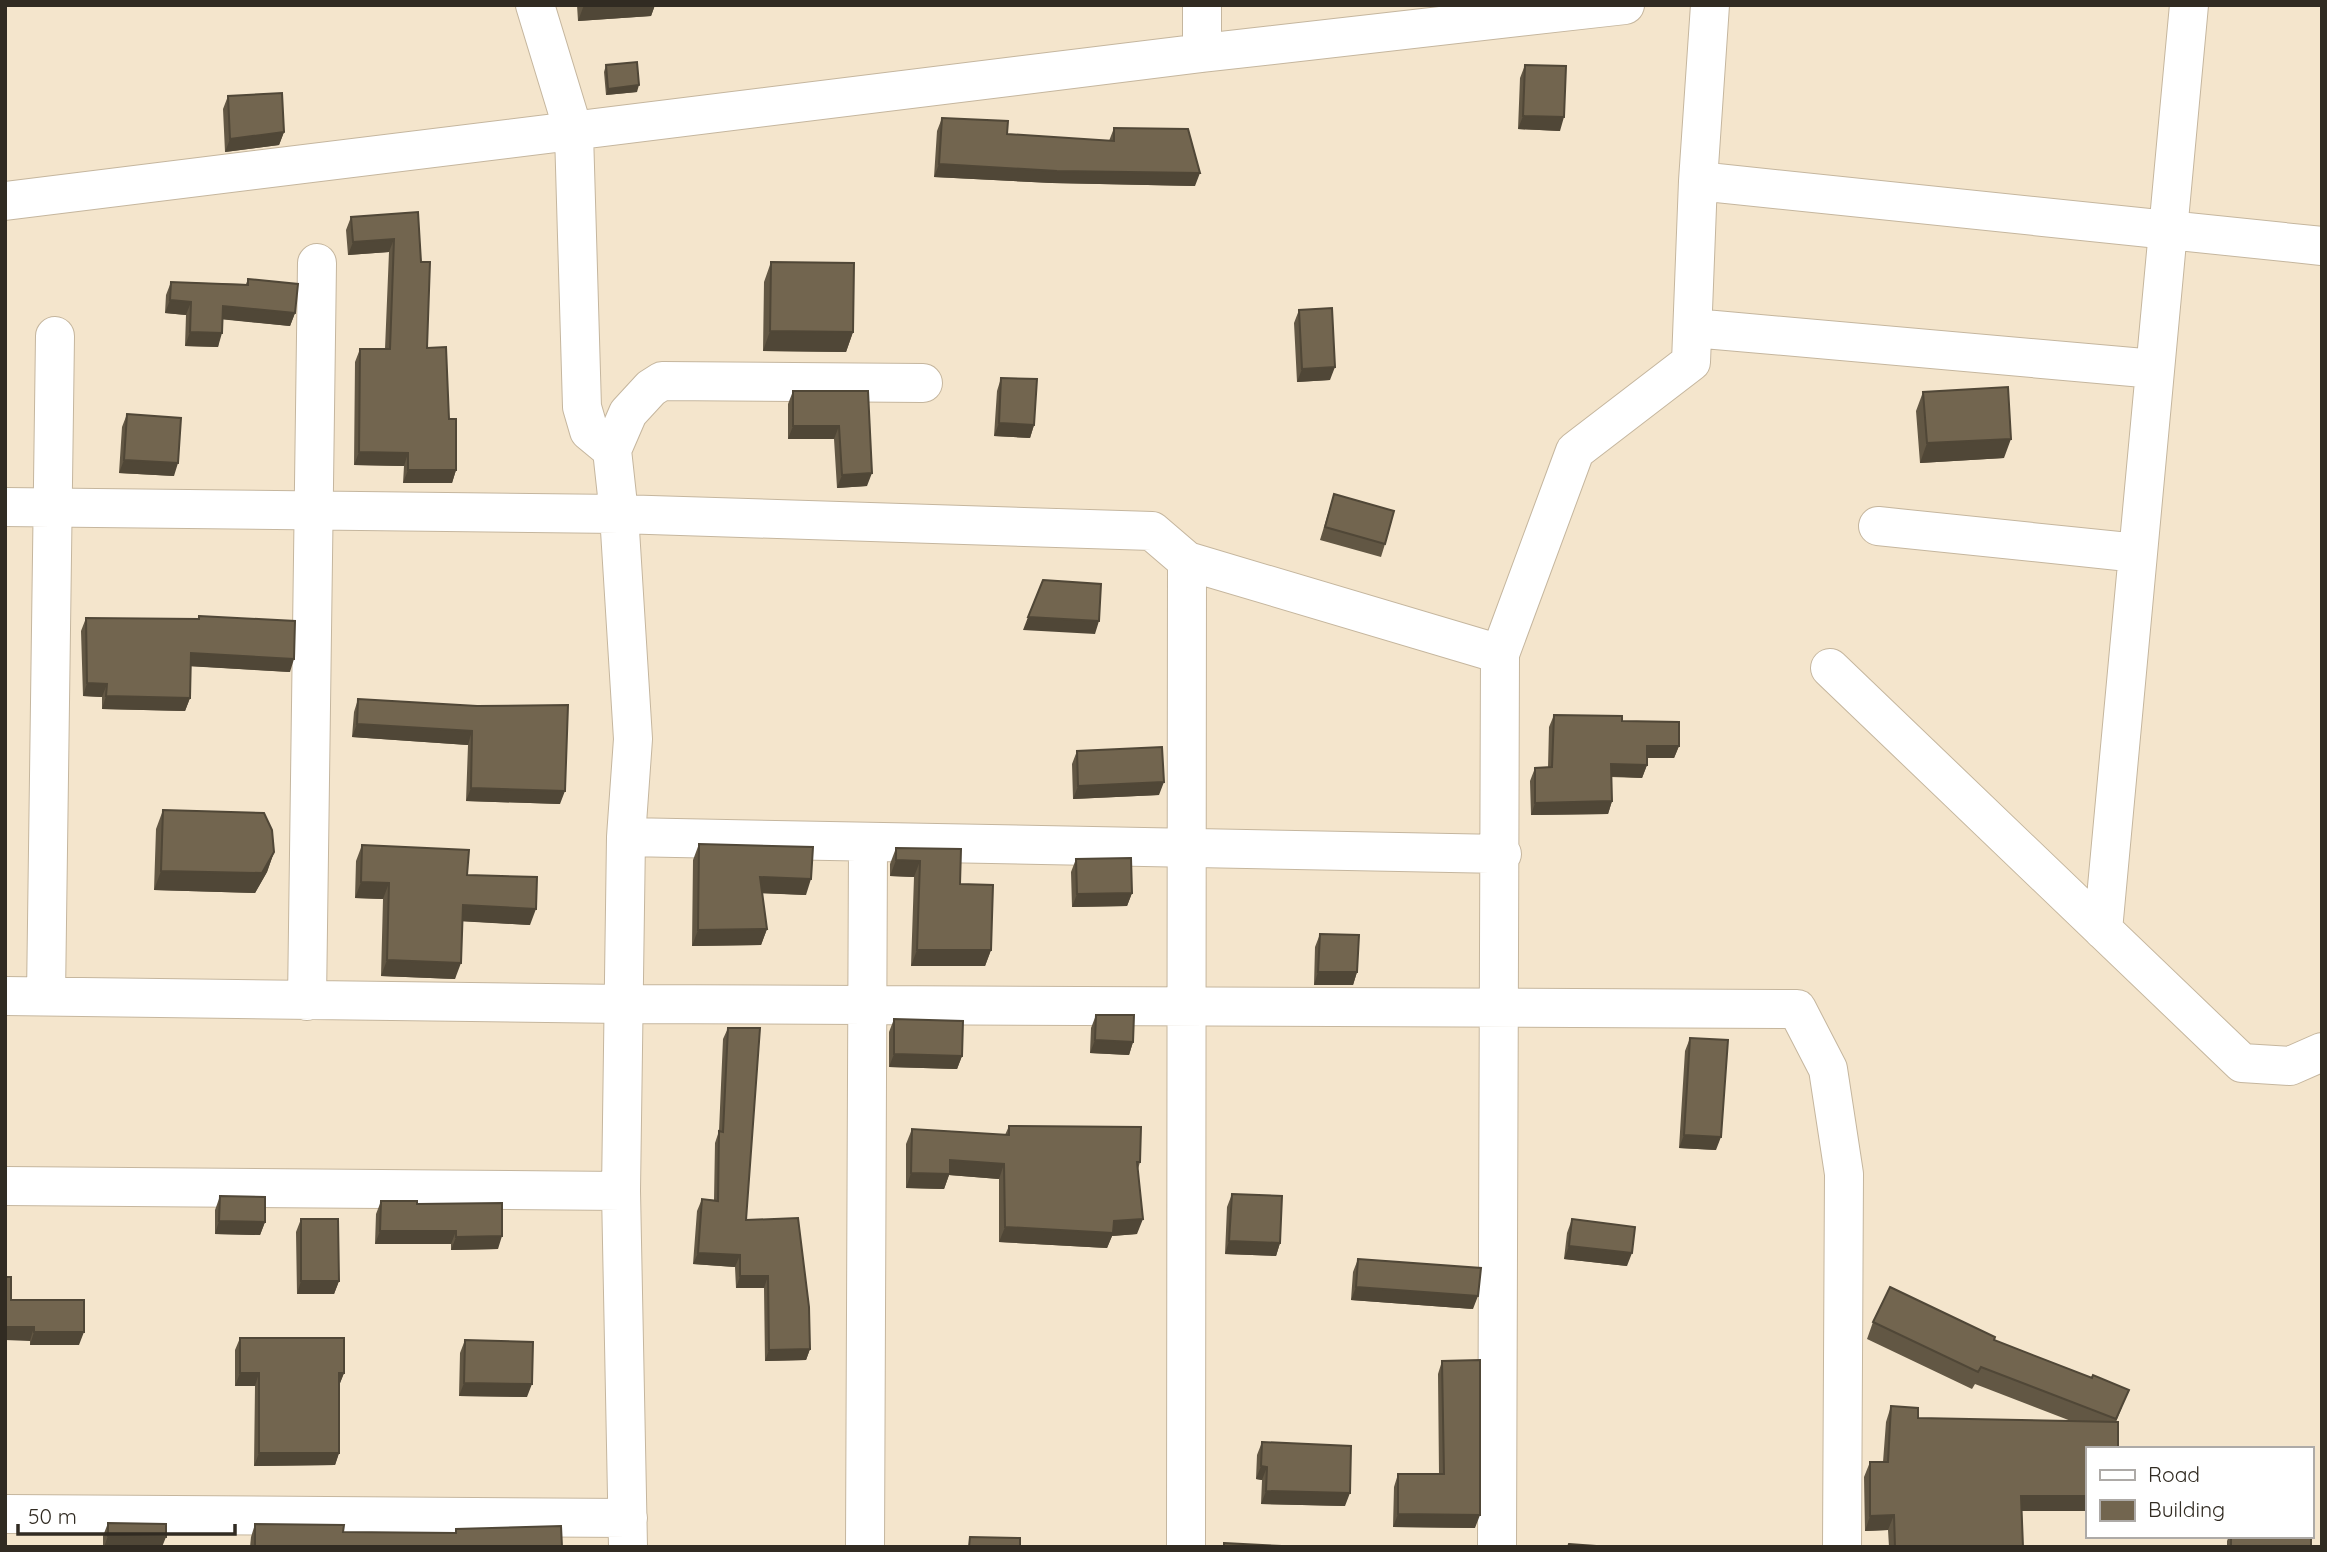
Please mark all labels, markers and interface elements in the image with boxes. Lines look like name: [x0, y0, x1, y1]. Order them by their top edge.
legend: [2086, 1447, 2313, 1538]
text: Road: [2148, 1461, 2200, 1487]
scale bar: [18, 1492, 234, 1536]
text: Building: [2148, 1496, 2225, 1522]
text: 50 m: [28, 1503, 77, 1529]

